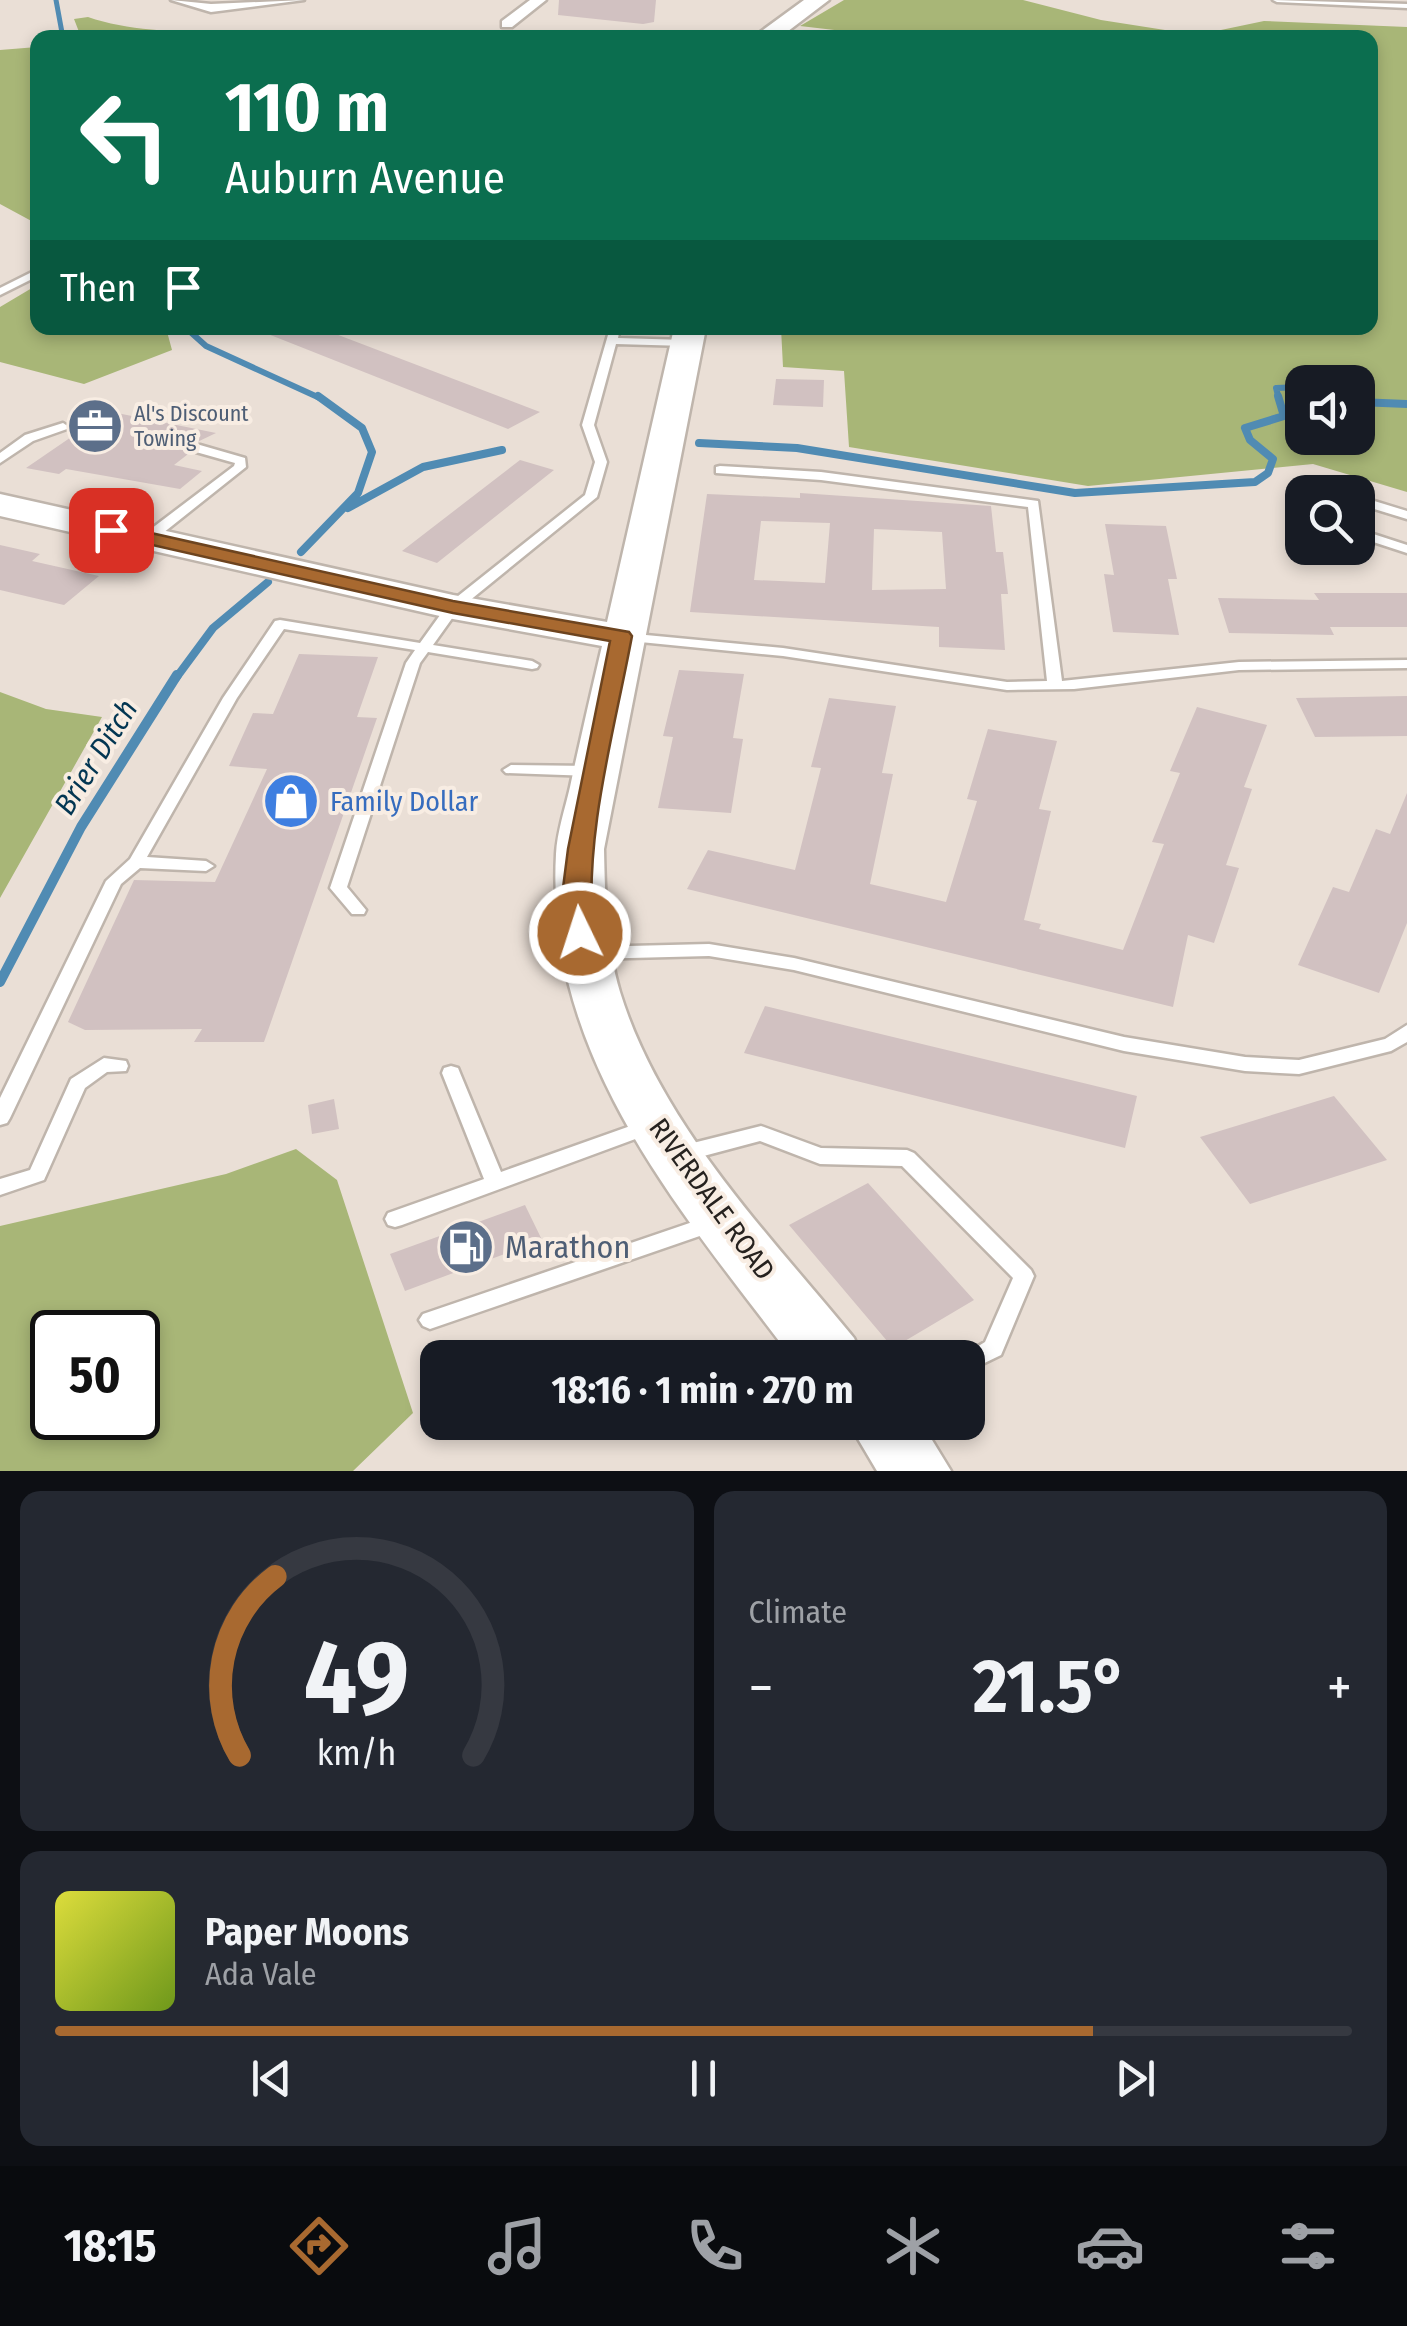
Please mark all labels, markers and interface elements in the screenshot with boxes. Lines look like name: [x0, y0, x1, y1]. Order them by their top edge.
text: 110 m: [225, 66, 389, 150]
icon: left: [60, 70, 190, 200]
text: Auburn Avenue: [225, 151, 505, 205]
icon: arrive: [156, 260, 211, 315]
text: Then: [60, 265, 136, 311]
map controls: [1285, 365, 1375, 565]
button: sound: [1285, 365, 1375, 455]
office icon: Al's Discount Towing: [65, 396, 125, 456]
place label: Al's Discount Towing: [134, 400, 249, 452]
button: search: [1285, 475, 1375, 565]
pin: [69, 488, 154, 573]
icon: arrive: [84, 503, 139, 558]
water label: Brier Ditch: [47, 693, 145, 821]
shop icon: Family Dollar: [261, 771, 321, 831]
place label: Family Dollar: [330, 785, 478, 818]
position arrow: [528, 881, 632, 985]
street label: RIVERDALE ROAD: [642, 1112, 782, 1286]
fuel station icon: Marathon: [436, 1217, 496, 1277]
place label: Marathon: [505, 1228, 630, 1266]
speed limit sign: 50: [30, 1310, 160, 1440]
text: 18:16 · 1 min · 270 m: [551, 1367, 854, 1413]
text: Climate: [749, 1593, 847, 1631]
text: 49: [304, 1616, 409, 1741]
text: 21.5°: [973, 1642, 1127, 1732]
text: −: [749, 1655, 773, 1721]
text: +: [1327, 1655, 1352, 1721]
text: km/h: [317, 1732, 397, 1774]
text: Paper Moons: [205, 1909, 409, 1955]
text: Ada Vale: [205, 1955, 317, 1993]
icon: previous: [244, 2051, 299, 2106]
icon: pause: [676, 2051, 731, 2106]
icon: next: [1108, 2051, 1163, 2106]
icon: directions: [284, 2211, 354, 2281]
icon: music: [482, 2211, 552, 2281]
icon: phone: [680, 2211, 750, 2281]
icon: climate: [878, 2211, 948, 2281]
icon: car: [1075, 2211, 1145, 2281]
icon: filters: [1273, 2211, 1343, 2281]
text: 18:15: [64, 2219, 157, 2273]

